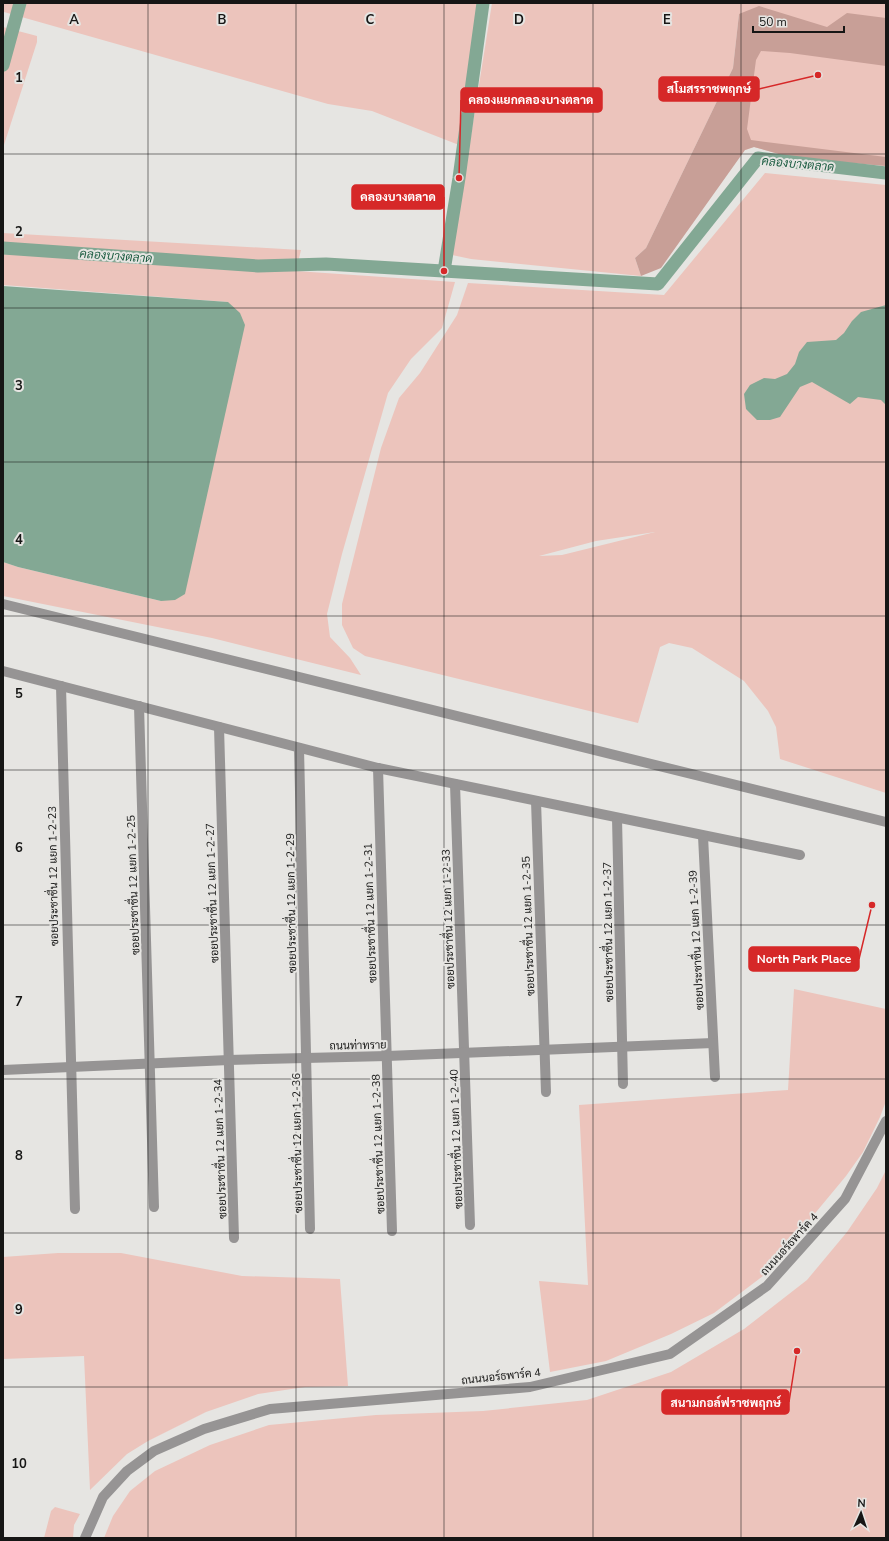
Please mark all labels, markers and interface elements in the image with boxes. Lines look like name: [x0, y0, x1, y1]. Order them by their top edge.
scale bar: [753, 8, 844, 34]
text: A: [69, 11, 79, 29]
text: B: [218, 11, 227, 29]
text: C: [366, 11, 375, 29]
text: D: [514, 11, 524, 29]
text: E: [663, 11, 671, 29]
text: 50 m: [759, 14, 787, 30]
text: 1: [15, 69, 23, 87]
callout: สโมสรราชพฤกษ์: [659, 77, 759, 101]
text: สโมสรราชพฤกษ์: [667, 81, 752, 97]
callout: คลองแยกคลองบางตลาด: [461, 88, 602, 112]
text: คลองแยกคลองบางตลาด: [469, 92, 593, 108]
water label: คลองบางตลาด: [761, 153, 835, 175]
callout: คลองบางตลาด: [352, 185, 444, 209]
text: คลองบางตลาด: [360, 189, 436, 205]
text: 2: [15, 223, 23, 241]
water label: คลองบางตลาด: [79, 245, 153, 267]
text: 3: [15, 377, 23, 395]
text: 4: [15, 531, 23, 549]
text: 5: [15, 685, 23, 703]
street label: ซอยประชาชื่น 12 แยก 1-2-23: [41, 806, 62, 946]
street label: ซอยประชาชื่น 12 แยก 1-2-25: [120, 814, 143, 955]
street label: ซอยประชาชื่น 12 แยก 1-2-27: [199, 823, 222, 963]
street label: ซอยประชาชื่น 12 แยก 1-2-29: [279, 833, 300, 973]
text: 6: [15, 839, 23, 857]
street label: ซอยประชาชื่น 12 แยก 1-2-31: [357, 843, 380, 983]
street label: ซอยประชาชื่น 12 แยก 1-2-33: [435, 849, 458, 989]
street label: ซอยประชาชื่น 12 แยก 1-2-35: [515, 855, 538, 996]
street label: ซอยประชาชื่น 12 แยก 1-2-37: [596, 862, 617, 1002]
street label: ซอยประชาชื่น 12 แยก 1-2-39: [681, 870, 708, 1010]
callout: North Park Place: [749, 947, 859, 971]
text: North Park Place: [757, 951, 852, 967]
text: 7: [15, 993, 23, 1011]
street label: ถนนท่าทราย: [329, 1038, 387, 1053]
street label: ซอยประชาชื่น 12 แยก 1-2-40: [443, 1068, 466, 1209]
street label: ซอยประชาชื่น 12 แยก 1-2-36: [285, 1072, 306, 1213]
street label: ซอยประชาชื่น 12 แยก 1-2-38: [365, 1073, 388, 1214]
street label: ซอยประชาชื่น 12 แยก 1-2-34: [207, 1078, 230, 1219]
text: 8: [15, 1147, 23, 1165]
street label: ถนนนอร์ธพาร์ค 4: [756, 1209, 822, 1279]
text: 9: [15, 1301, 23, 1319]
street label: ถนนนอร์ธพาร์ค 4: [460, 1364, 542, 1388]
callout: สนามกอล์ฟราชพฤกษ์: [662, 1390, 789, 1414]
text: สนามกอล์ฟราชพฤกษ์: [671, 1395, 782, 1411]
text: 10: [11, 1455, 27, 1473]
north arrow: [841, 1493, 881, 1533]
text: N: [857, 1496, 866, 1511]

